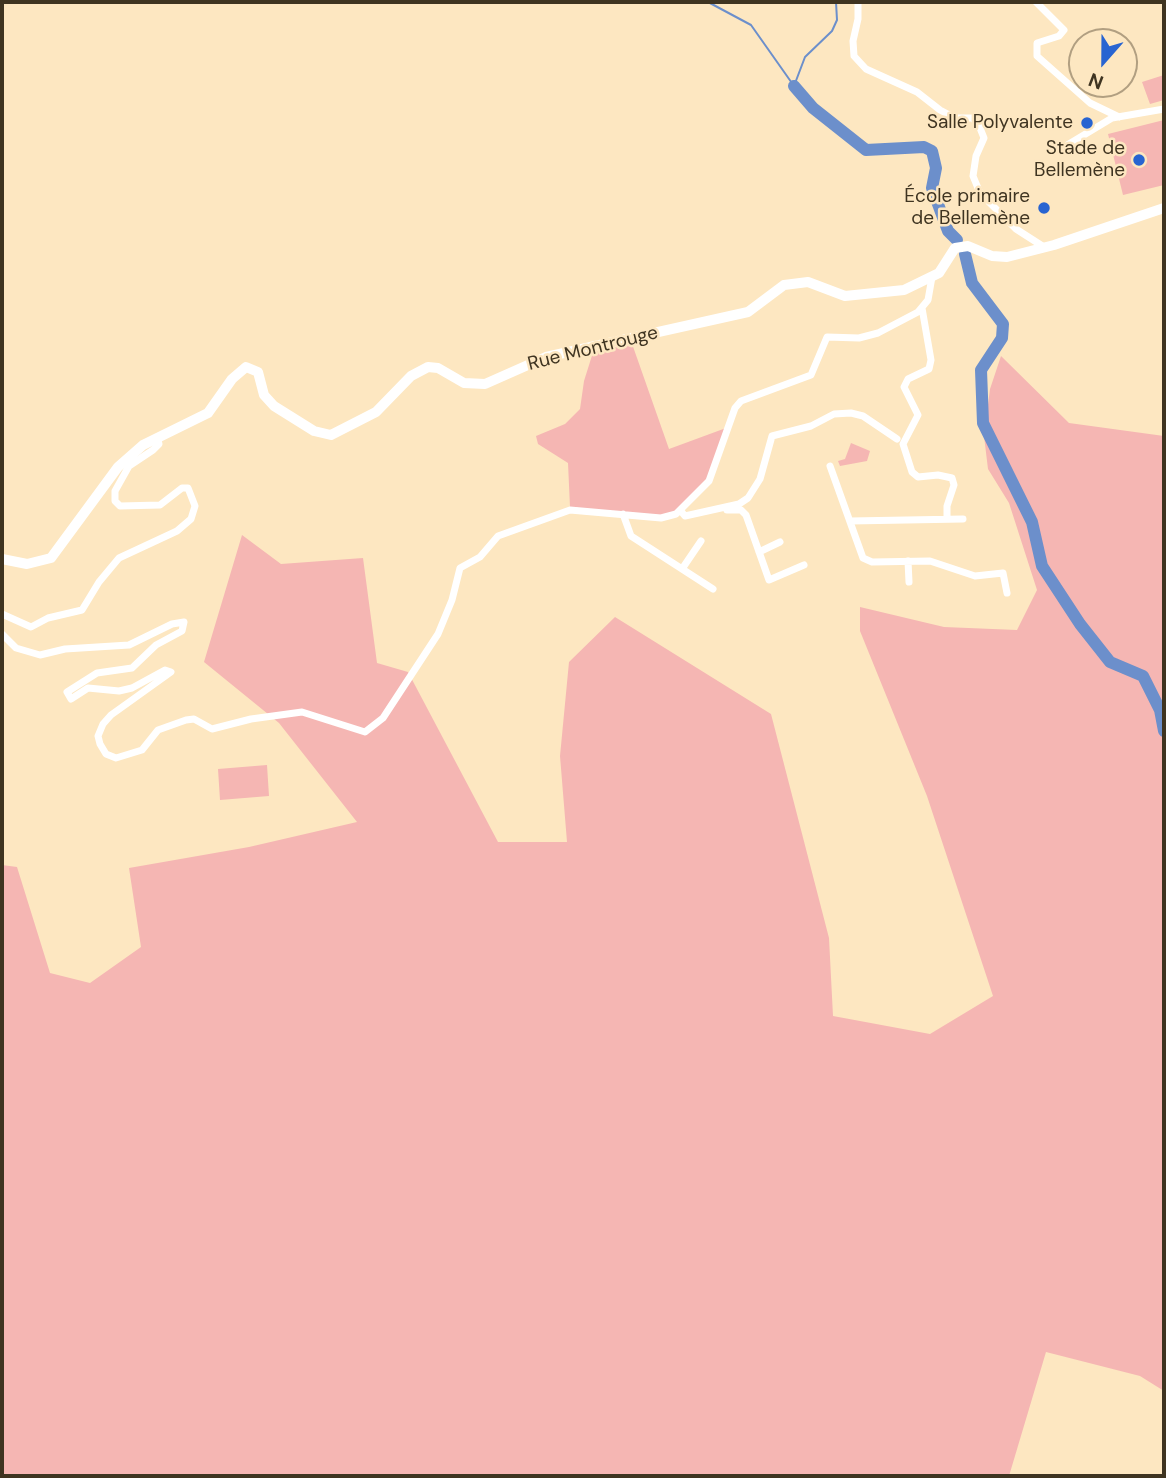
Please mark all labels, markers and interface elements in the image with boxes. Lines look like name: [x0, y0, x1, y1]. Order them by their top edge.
north arrow: [1068, 28, 1138, 98]
text: N: [1085, 67, 1107, 95]
place label: Salle Polyvalente: [927, 112, 1073, 134]
marker: Salle Polyvalente: [1079, 115, 1095, 131]
place label: Stade de Bellemène: [1034, 138, 1125, 182]
marker: Stade de Bellemène: [1131, 152, 1147, 168]
place label: École primaire de Bellemène: [904, 186, 1030, 230]
marker: École primaire de Bellemène: [1036, 200, 1052, 216]
street label: Rue Montrouge: [525, 322, 661, 376]

